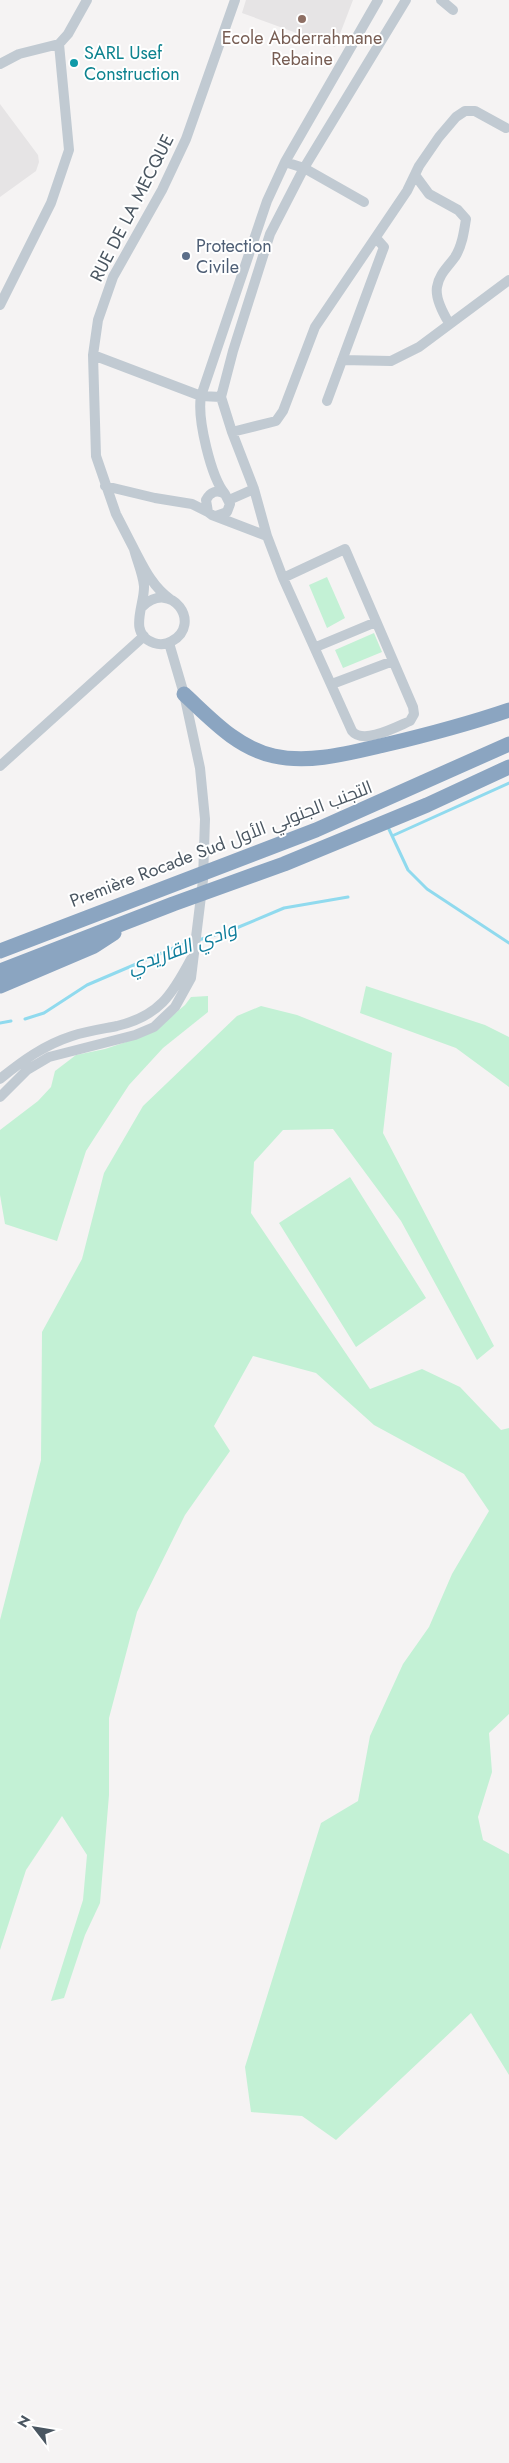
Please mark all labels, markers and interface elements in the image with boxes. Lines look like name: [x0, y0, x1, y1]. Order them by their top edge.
marker: Ecole Abderrahmane Rebaine: [296, 13, 308, 25]
place label: Ecole Abderrahmane Rebaine: [222, 25, 382, 72]
place label: SARL Usef Construction: [84, 40, 180, 87]
marker: SARL Usef Construction: [68, 57, 80, 69]
street label: RUE DE LA MECQUE: [84, 130, 180, 286]
place label: Protection Civile: [196, 233, 272, 280]
marker: Protection Civile: [180, 250, 192, 262]
street label: Première Rocade Sud التجنب الجنوبي الأول: [66, 774, 376, 915]
water label: وادي القاريدي: [124, 915, 243, 982]
north arrow: [10, 2403, 60, 2453]
text: N: [12, 2411, 35, 2431]

